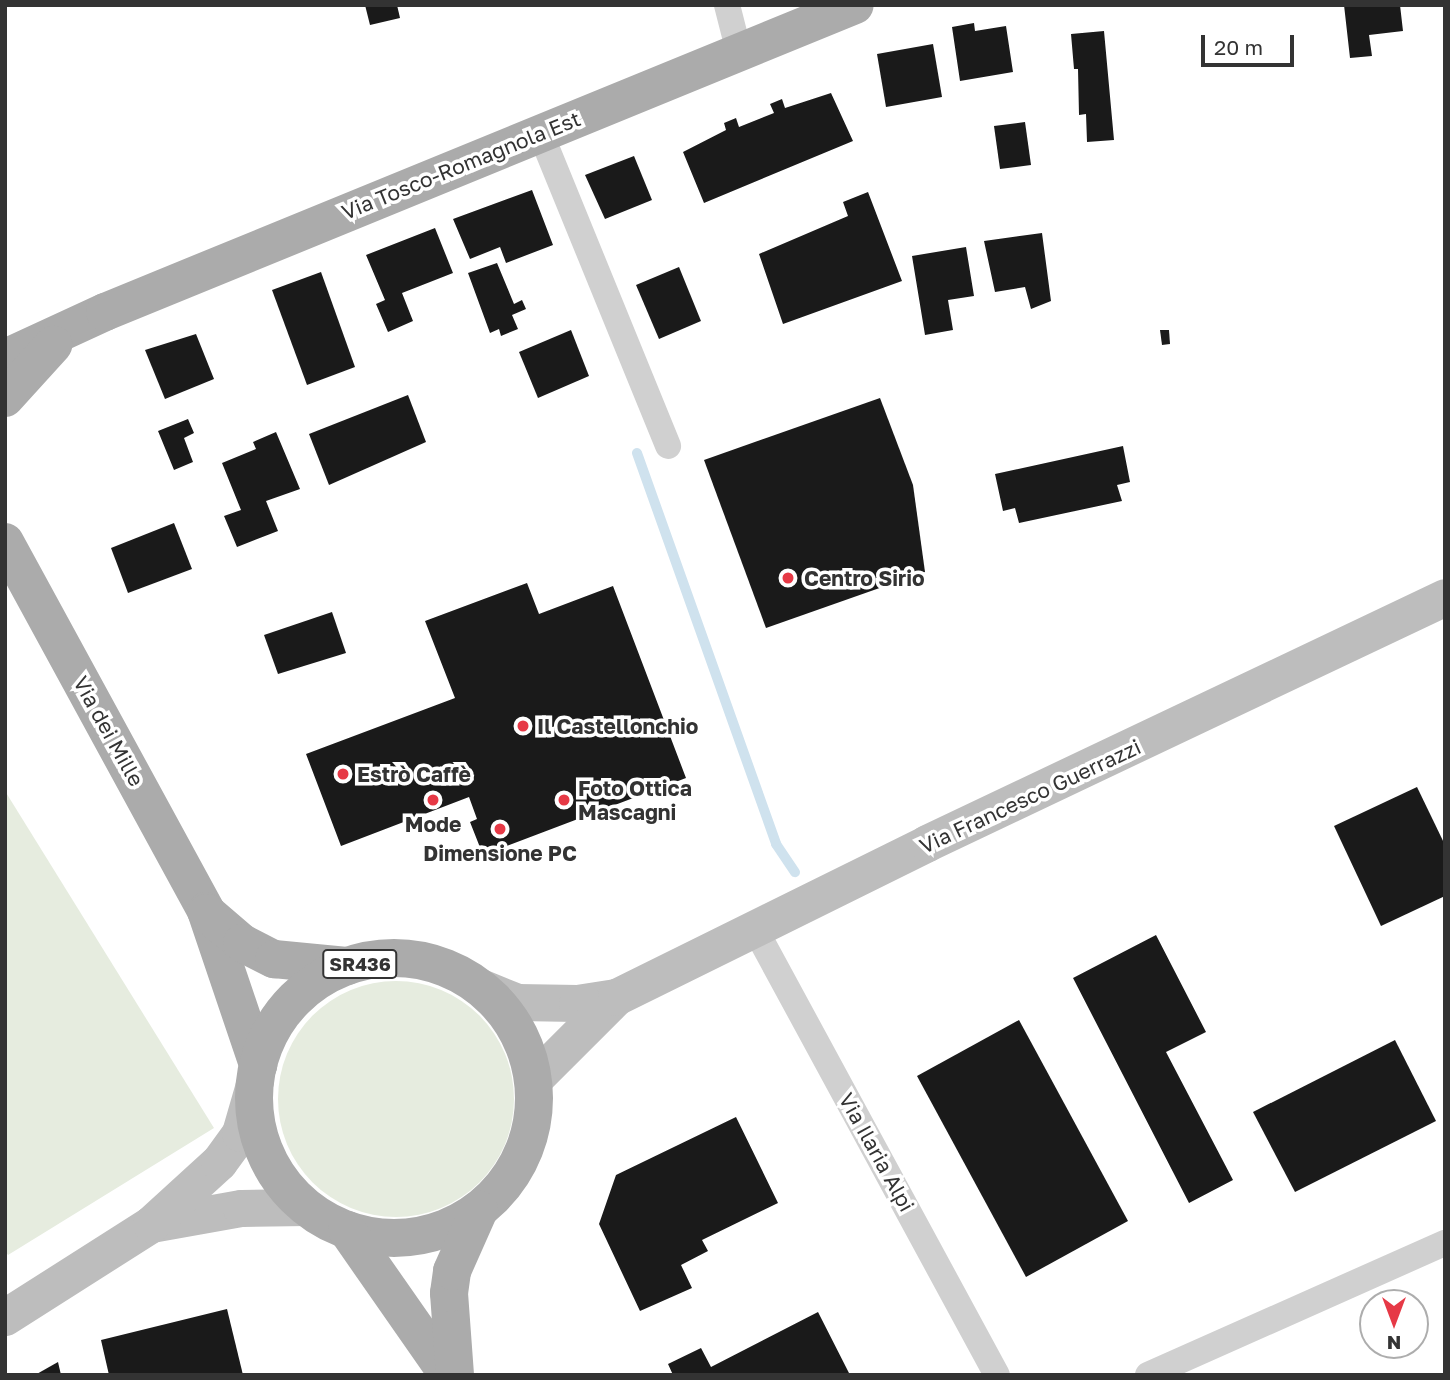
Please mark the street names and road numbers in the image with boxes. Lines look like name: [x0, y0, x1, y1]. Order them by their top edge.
street label: Via Tosco-Romagnola Est: [338, 105, 584, 225]
street label: Via dei Mille: [68, 672, 150, 790]
street label: Via Francesco Guerrazzi: [915, 734, 1145, 858]
road number: SR436: [322, 948, 398, 980]
street label: Via Ilaria Alpi: [834, 1088, 920, 1216]

